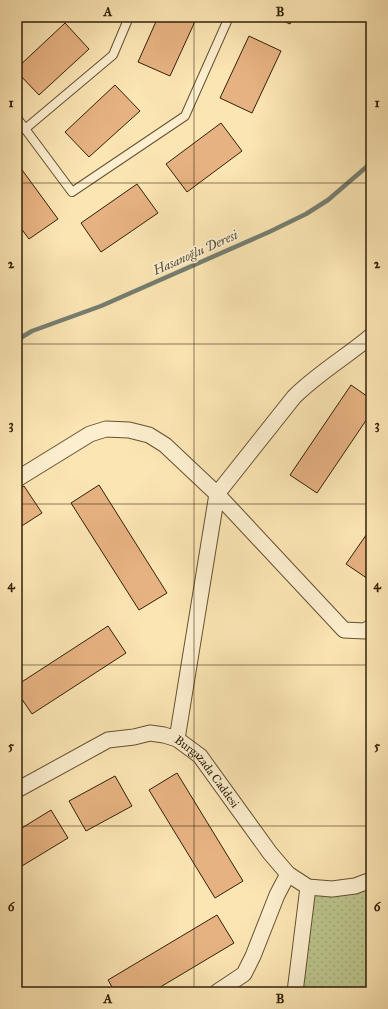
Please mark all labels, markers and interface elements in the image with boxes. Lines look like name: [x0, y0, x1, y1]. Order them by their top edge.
text: A: [103, 4, 113, 20]
text: B: [276, 4, 285, 20]
text: 1: [8, 95, 14, 111]
text: 1: [374, 95, 380, 111]
water label: Hasanoğlu Deresi: [150, 227, 240, 279]
text: 2: [8, 256, 15, 272]
text: 2: [374, 256, 381, 272]
text: 3: [8, 417, 14, 433]
text: 3: [374, 417, 380, 433]
text: 4: [7, 577, 15, 593]
text: 4: [373, 577, 381, 593]
street label: Burgazada Caddesi: [172, 733, 242, 811]
text: 5: [8, 738, 15, 754]
text: 5: [374, 738, 381, 754]
text: 6: [8, 899, 16, 915]
text: 6: [374, 899, 382, 915]
text: A: [103, 991, 113, 1007]
text: B: [276, 991, 285, 1007]

